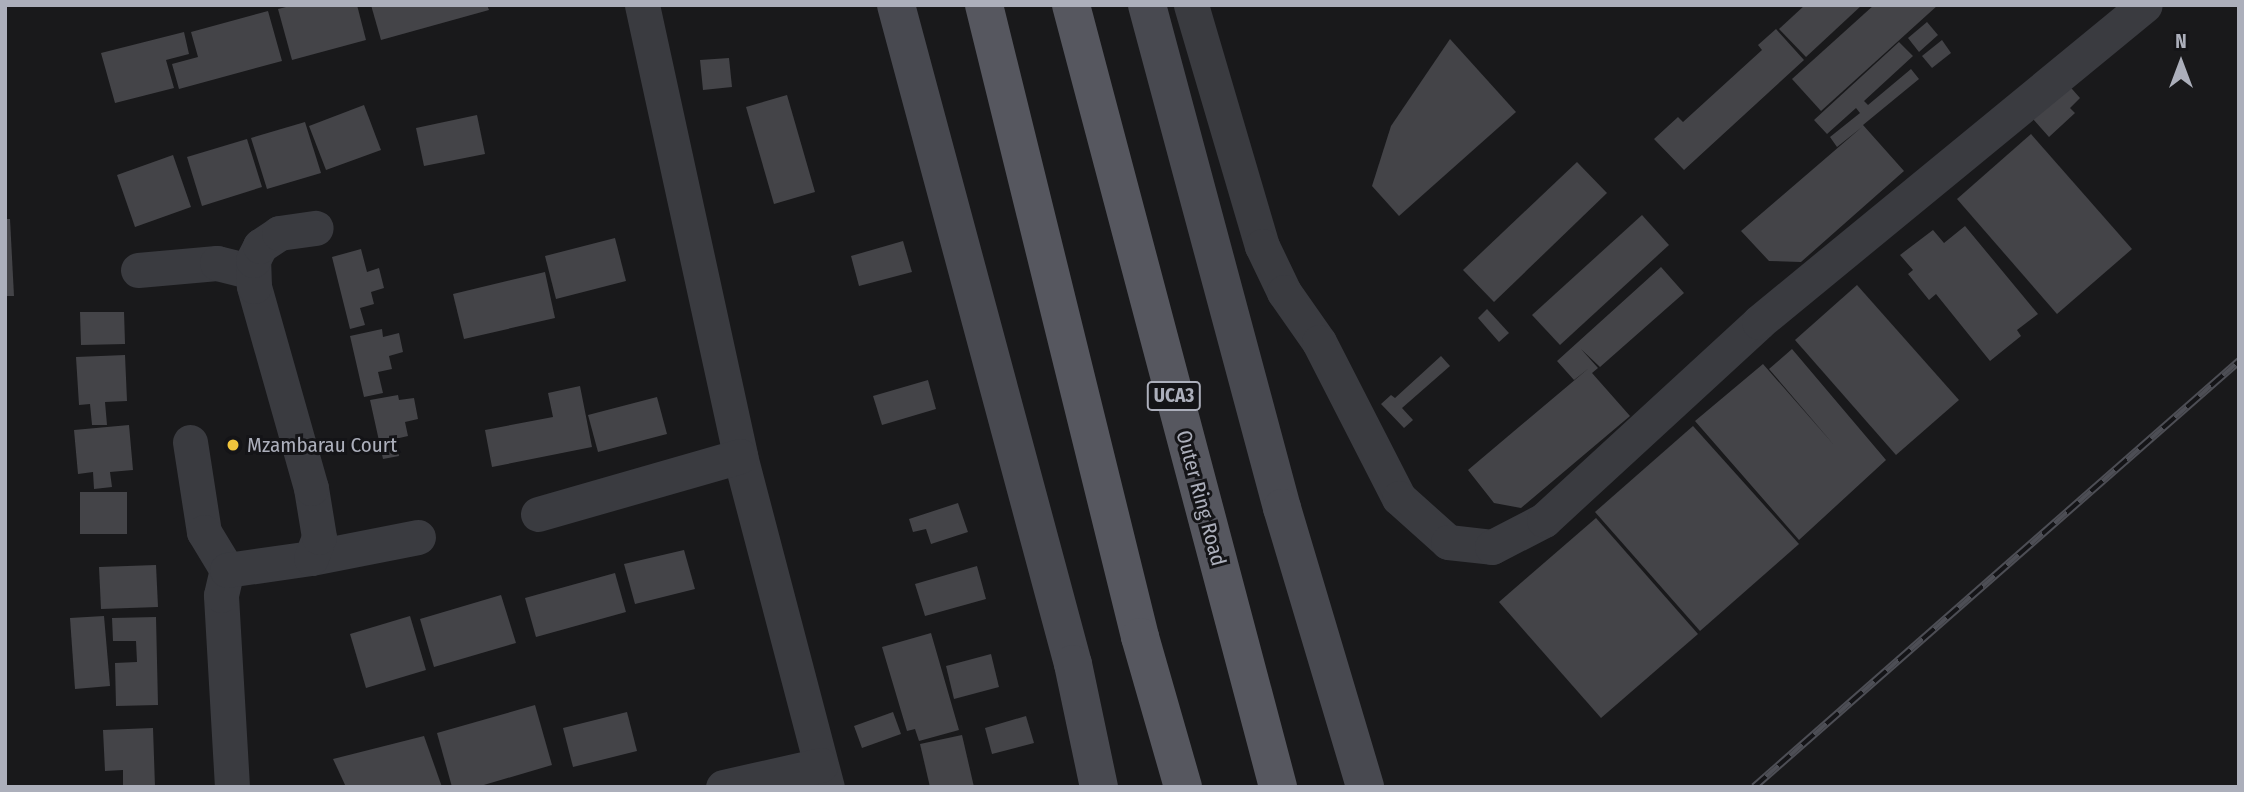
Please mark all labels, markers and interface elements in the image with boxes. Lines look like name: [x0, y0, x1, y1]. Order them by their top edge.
north arrow: [2146, 28, 2216, 98]
text: N: [2175, 30, 2187, 53]
road number: UCA3: [1146, 380, 1202, 412]
street label: Outer Ring Road: [1171, 427, 1231, 569]
place label: Mzambarau Court: [247, 432, 397, 458]
marker: Mzambarau Court: [225, 437, 241, 453]

